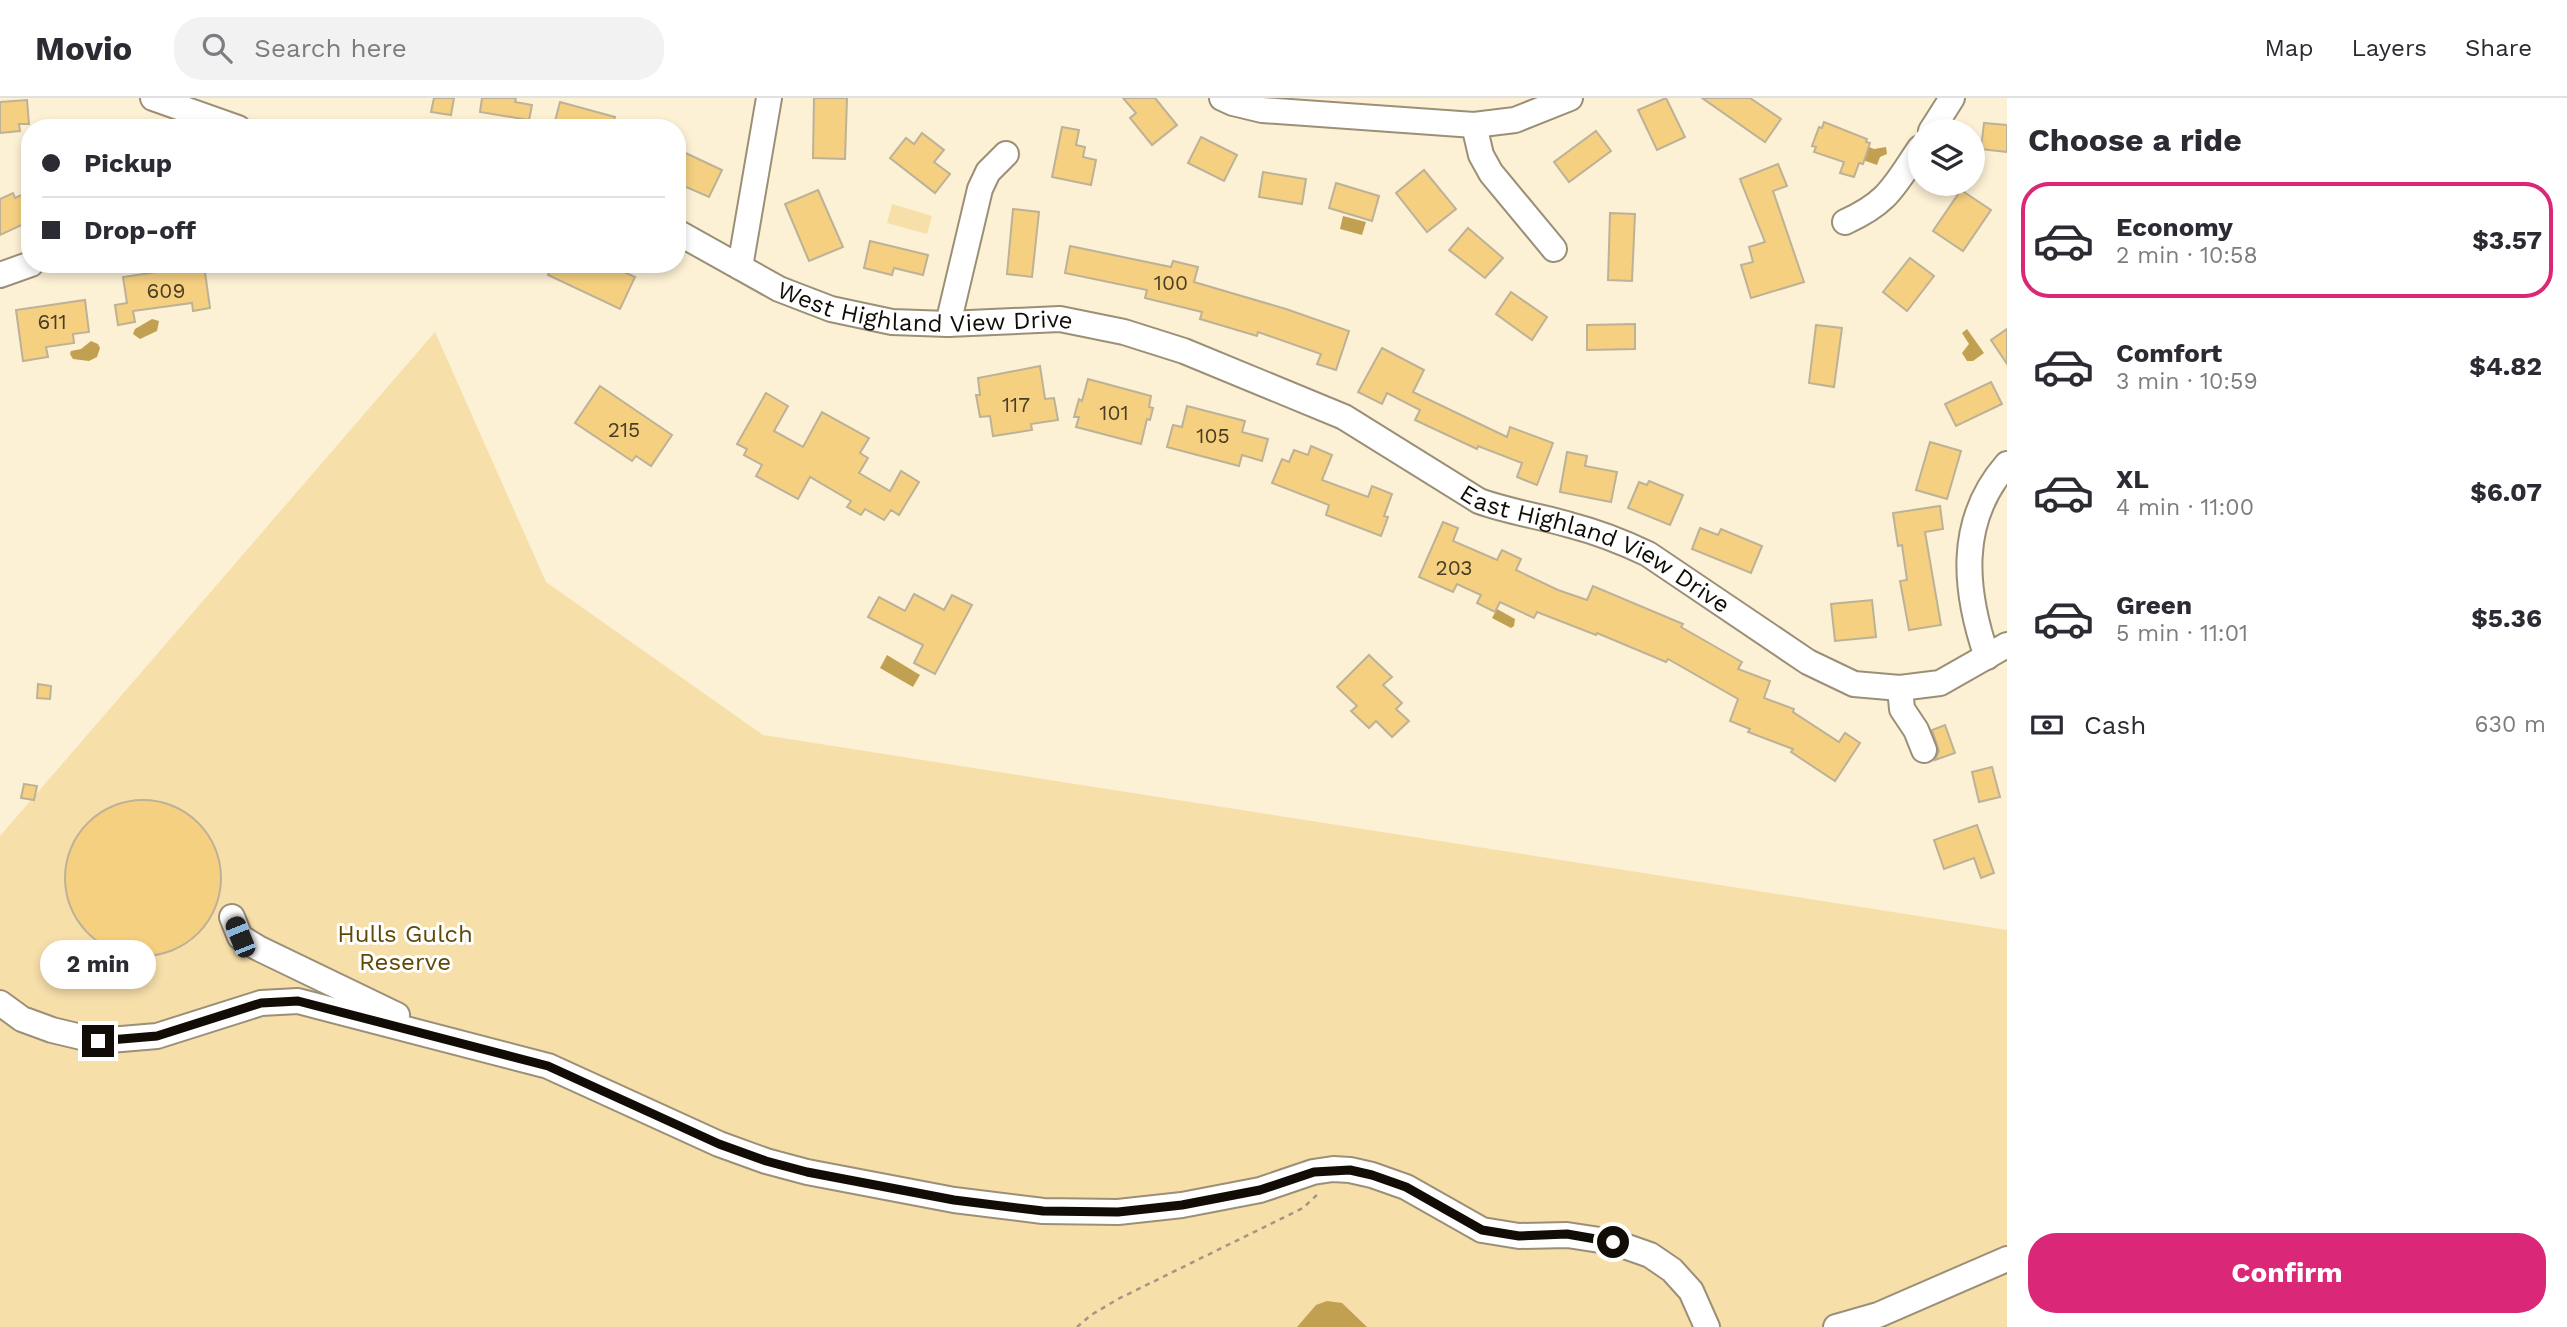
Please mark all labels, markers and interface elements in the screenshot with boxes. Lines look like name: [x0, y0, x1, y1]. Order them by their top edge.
search box: [174, 17, 664, 80]
text: Movio: [35, 29, 132, 68]
icon: search: [198, 29, 236, 67]
text: Search here: [254, 33, 407, 63]
text: Map: [2265, 34, 2313, 62]
text: Layers: [2351, 34, 2427, 62]
text: Share: [2465, 34, 2532, 62]
map controls: [1908, 119, 1985, 196]
button: layers: [1908, 119, 1985, 196]
text: Choose a ride: [2028, 121, 2242, 159]
text: Pickup: [84, 148, 172, 178]
icon: car: [2032, 209, 2095, 272]
text: Economy: [2116, 212, 2233, 242]
text: Drop-off: [84, 215, 196, 245]
text: $3.57: [2472, 225, 2542, 255]
text: 2 min · 10:58: [2116, 242, 2258, 269]
house number: 100: [1154, 270, 1188, 295]
street label: West Highland View Drive: [773, 276, 1075, 338]
house number: 609: [147, 278, 185, 303]
house number: 611: [37, 309, 67, 334]
icon: car: [2032, 335, 2095, 398]
text: Comfort: [2116, 338, 2222, 368]
text: $4.82: [2469, 351, 2542, 381]
text: 3 min · 10:59: [2116, 368, 2258, 395]
house number: 117: [1002, 392, 1030, 417]
house number: 101: [1099, 400, 1129, 425]
house number: 215: [608, 417, 640, 442]
house number: 105: [1196, 423, 1230, 448]
icon: car: [2032, 461, 2095, 524]
text: XL: [2116, 464, 2149, 494]
text: $6.07: [2470, 477, 2542, 507]
street label: East Highland View Drive: [1455, 479, 1735, 619]
text: 4 min · 11:00: [2116, 494, 2254, 521]
house number: 203: [1435, 555, 1473, 580]
icon: car: [2032, 587, 2095, 650]
text: Green: [2116, 590, 2192, 620]
text: $5.36: [2471, 603, 2542, 633]
text: 5 min · 11:01: [2116, 620, 2248, 647]
icon: cash: [2028, 706, 2066, 744]
text: Cash: [2084, 710, 2146, 740]
text: 630 m: [2475, 711, 2546, 738]
car: [223, 914, 258, 960]
park label: Hulls Gulch Reserve: [337, 920, 473, 976]
callout: 2 min: [40, 940, 156, 988]
text: 2 min: [67, 951, 129, 978]
route end: [82, 1025, 114, 1057]
route start: [1597, 1226, 1629, 1258]
button: Confirm: [2028, 1233, 2546, 1313]

